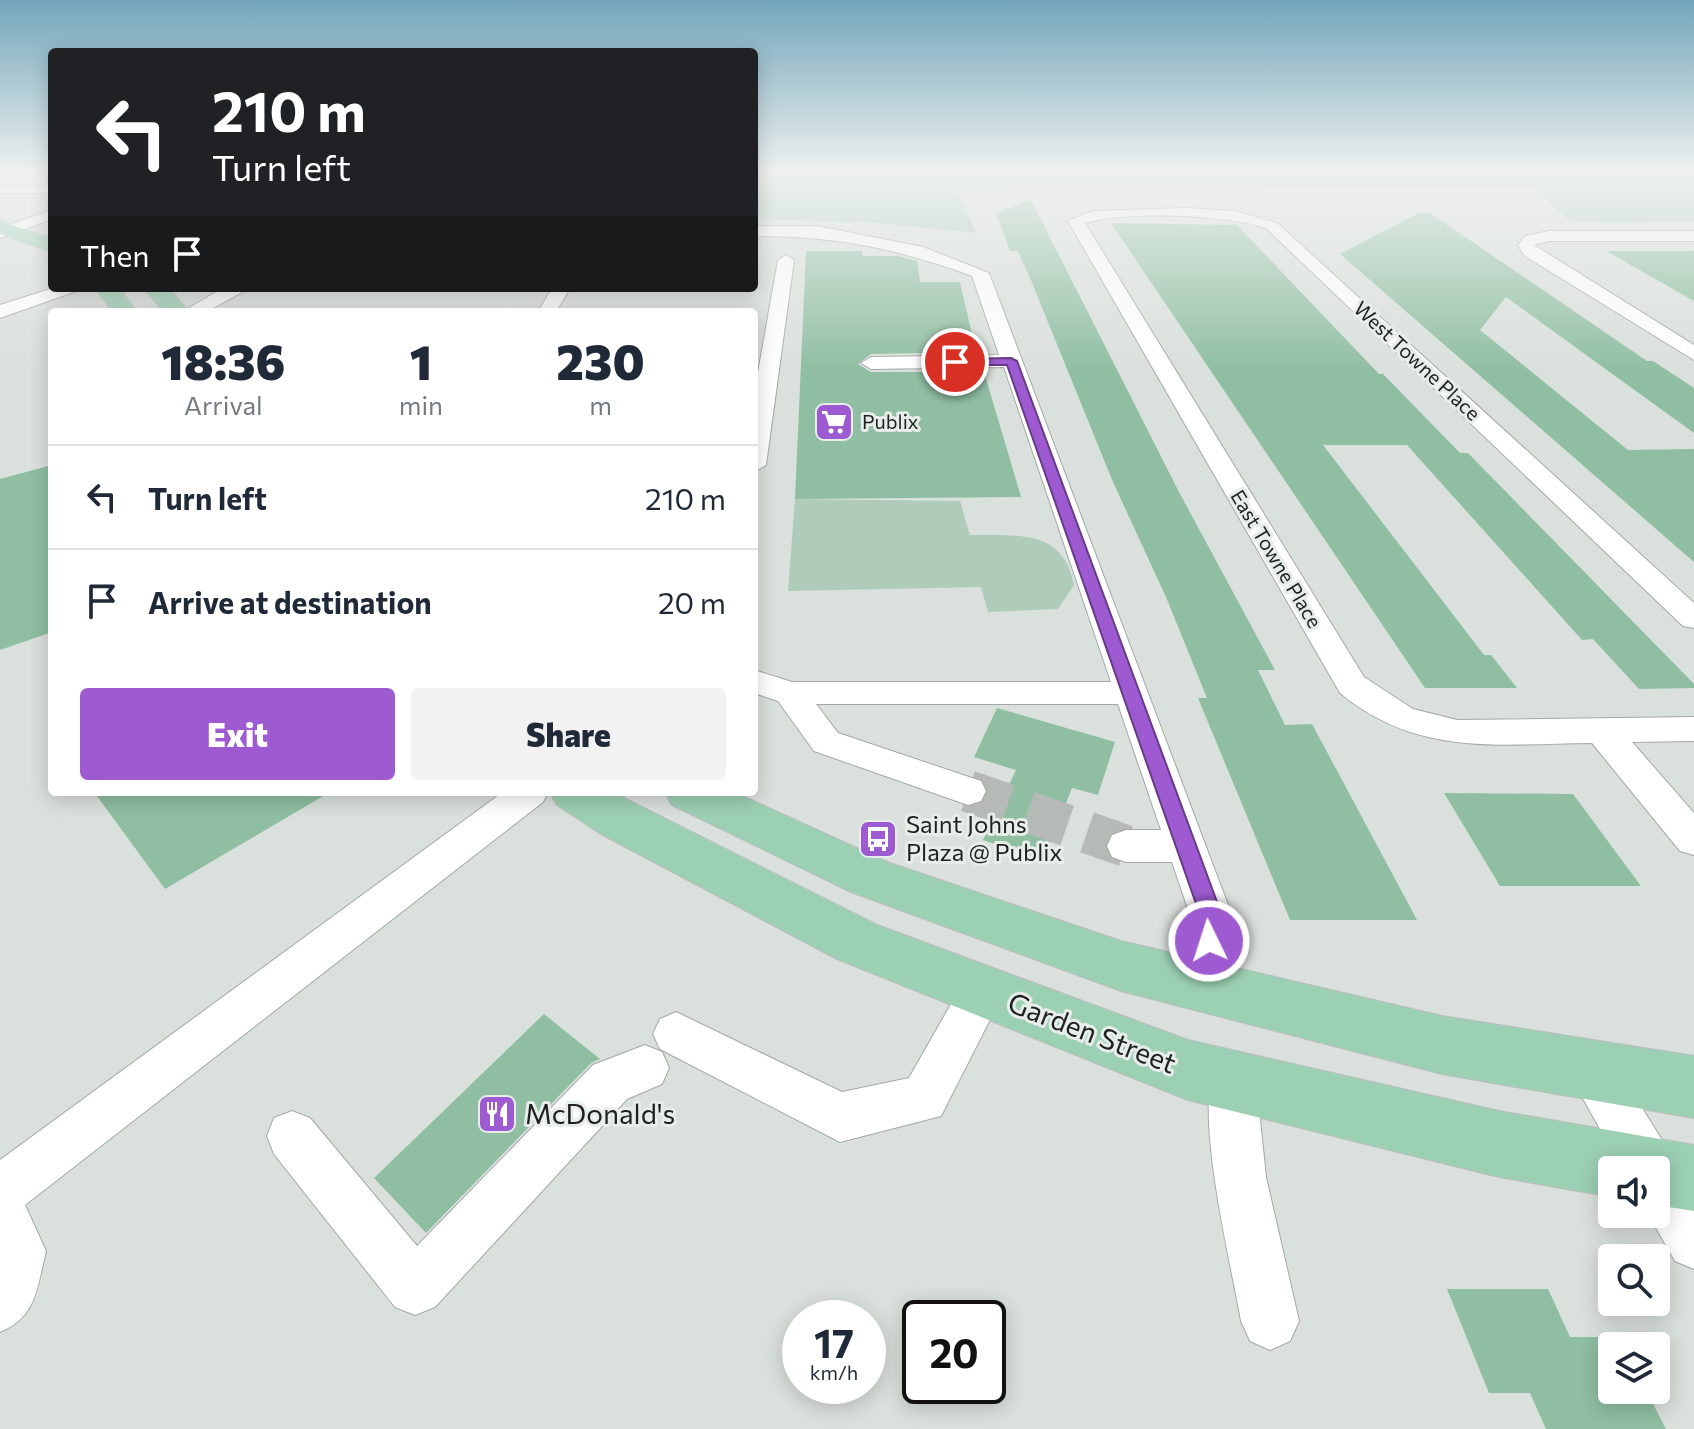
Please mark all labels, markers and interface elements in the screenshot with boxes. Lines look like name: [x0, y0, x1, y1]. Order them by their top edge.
text: 210 m: [212, 75, 366, 144]
icon: left: [80, 80, 184, 184]
text: Turn left: [212, 144, 351, 188]
icon: arrive: [165, 232, 209, 276]
text: Then: [80, 236, 149, 273]
street label: West Towne Place: [1350, 296, 1486, 425]
pin: [921, 328, 989, 396]
text: 18:36: [161, 331, 285, 390]
text: 1: [410, 331, 432, 390]
text: 230: [556, 331, 645, 390]
icon: arrive: [933, 340, 977, 384]
text: Arrival: [184, 389, 263, 420]
text: min: [399, 389, 443, 420]
text: m: [589, 389, 612, 420]
supermarket icon: Publix: [813, 401, 855, 443]
place label: Publix: [862, 409, 919, 433]
icon: left: [80, 475, 124, 519]
text: Turn left: [148, 479, 267, 516]
text: 210 m: [645, 479, 726, 516]
street label: East Towne Place: [1226, 485, 1327, 632]
icon: arrive: [80, 579, 124, 623]
text: Arrive at destination: [148, 583, 432, 620]
text: 20 m: [658, 583, 726, 620]
button: Exit: [80, 688, 395, 780]
button: Share: [411, 688, 726, 780]
place label: Saint Johns Plaza @ Publix: [906, 809, 1062, 866]
bus stop icon: Saint Johns Plaza @ Publix: [857, 818, 899, 860]
position arrow: [1167, 899, 1251, 983]
street label: Garden Street: [1003, 984, 1181, 1080]
restaurant icon: McDonald's: [476, 1093, 518, 1135]
place label: McDonald's: [525, 1096, 675, 1130]
map controls: [1598, 1156, 1670, 1404]
button: sound: [1598, 1156, 1670, 1228]
button: search: [1598, 1244, 1670, 1316]
speed limit sign: 20: [902, 1300, 1006, 1404]
text: 17: [814, 1317, 854, 1366]
button: layers: [1598, 1332, 1670, 1404]
text: km/h: [810, 1360, 858, 1384]

